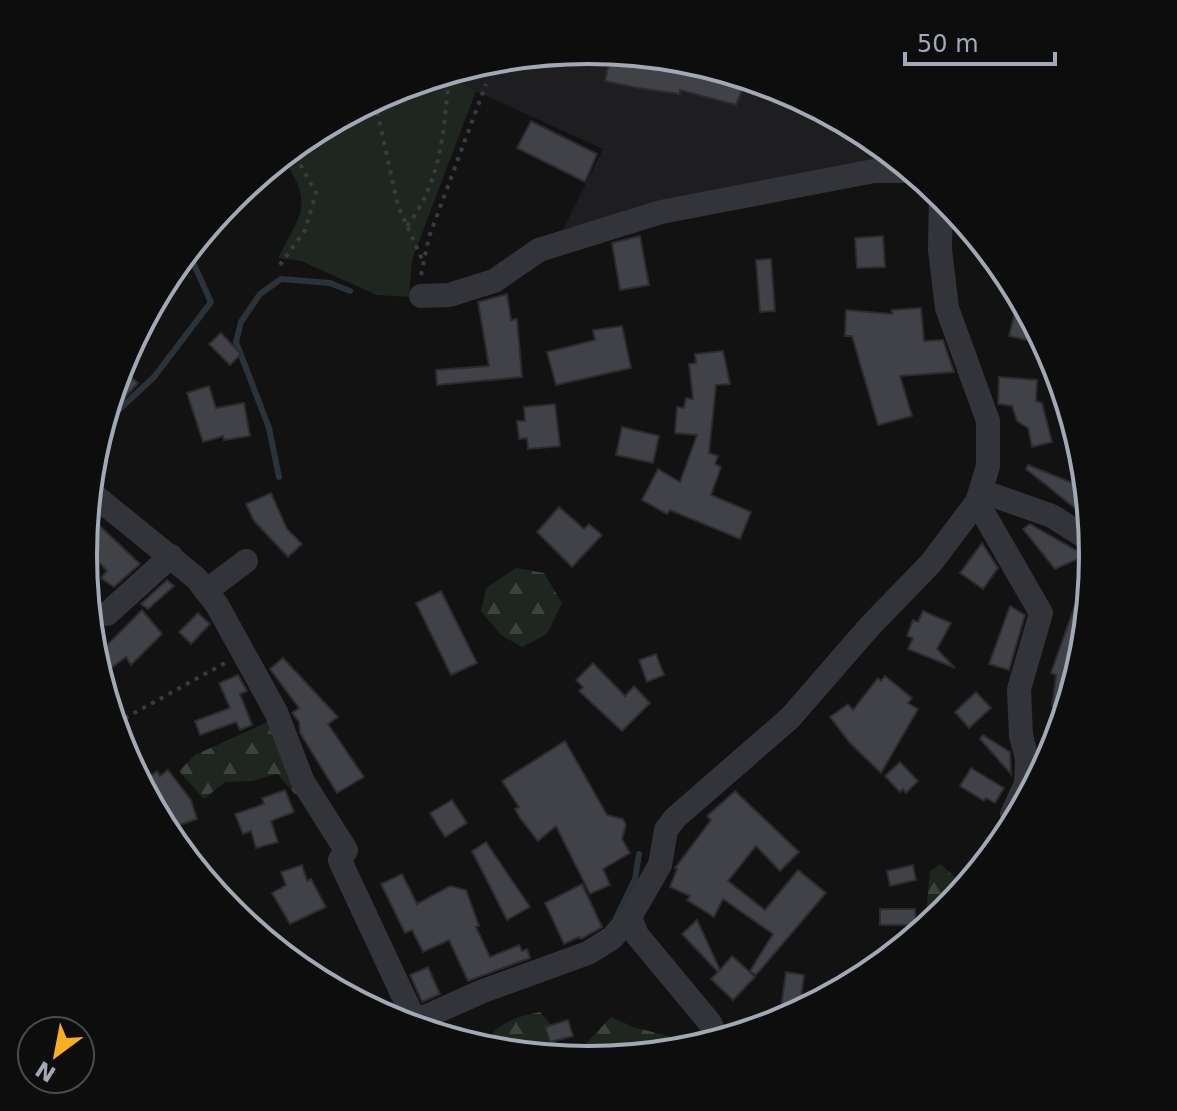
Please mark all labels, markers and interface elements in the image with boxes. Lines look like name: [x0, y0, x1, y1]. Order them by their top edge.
scale bar: [905, 16, 1055, 66]
text: 50 m: [917, 30, 979, 58]
north arrow: [16, 1015, 96, 1095]
text: N: [31, 1056, 60, 1087]

